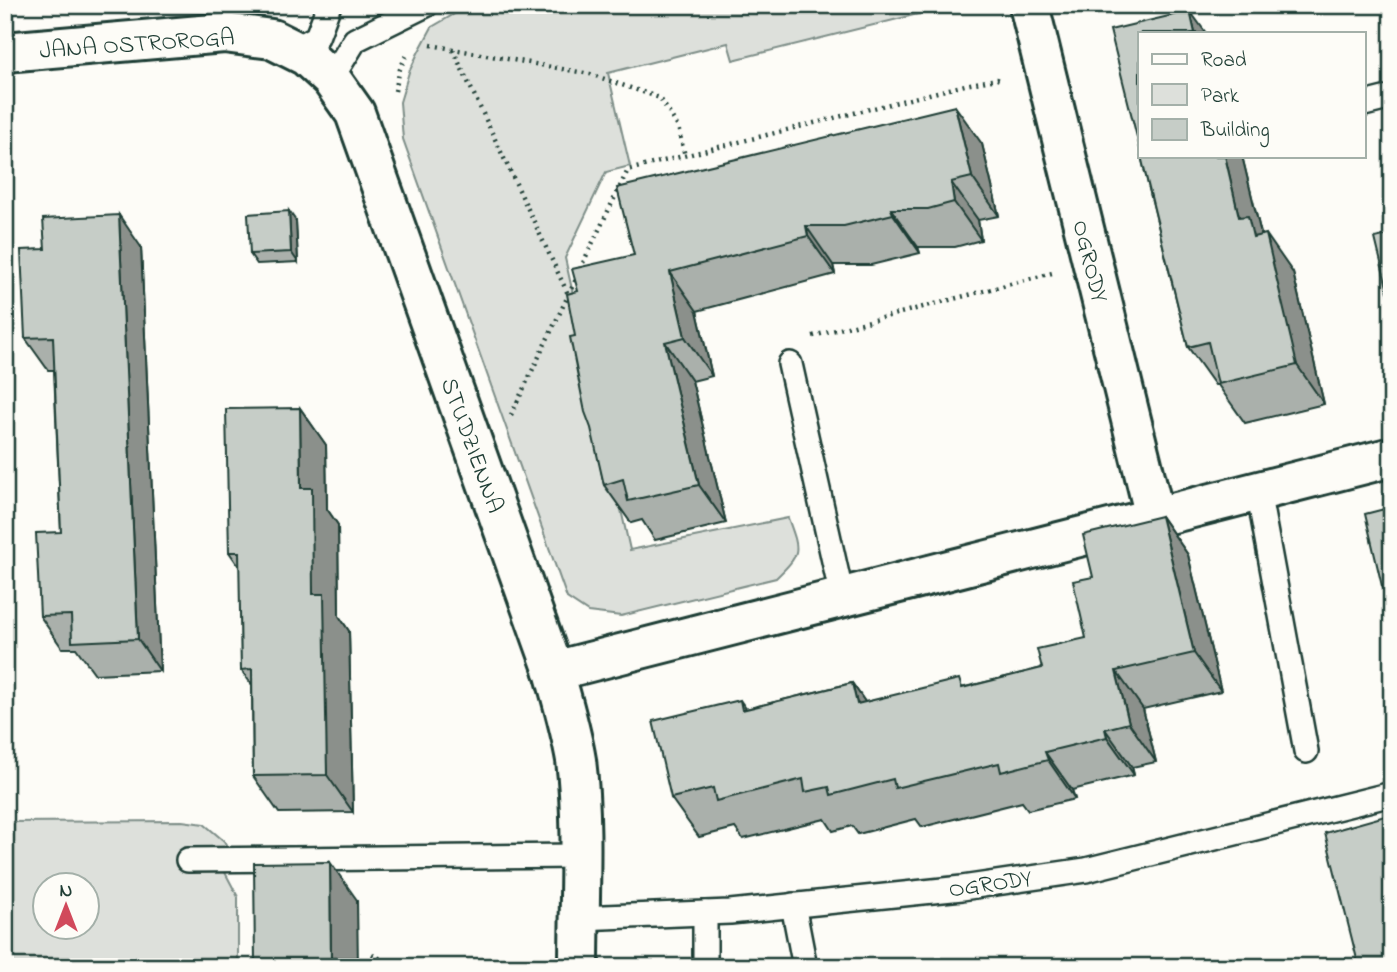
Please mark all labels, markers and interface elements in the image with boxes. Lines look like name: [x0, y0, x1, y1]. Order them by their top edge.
street label: JANA OSTROROGA: [39, 21, 236, 70]
legend: [1138, 32, 1366, 158]
text: Road: [1201, 46, 1247, 76]
text: Park: [1201, 82, 1240, 112]
text: Building: [1200, 116, 1270, 148]
street label: OGRODY: [1061, 217, 1116, 306]
street label: STUDZIENNA: [430, 373, 511, 518]
street label: OGRODY: [946, 862, 1034, 909]
north arrow: [32, 870, 102, 940]
text: N: [60, 878, 73, 905]

